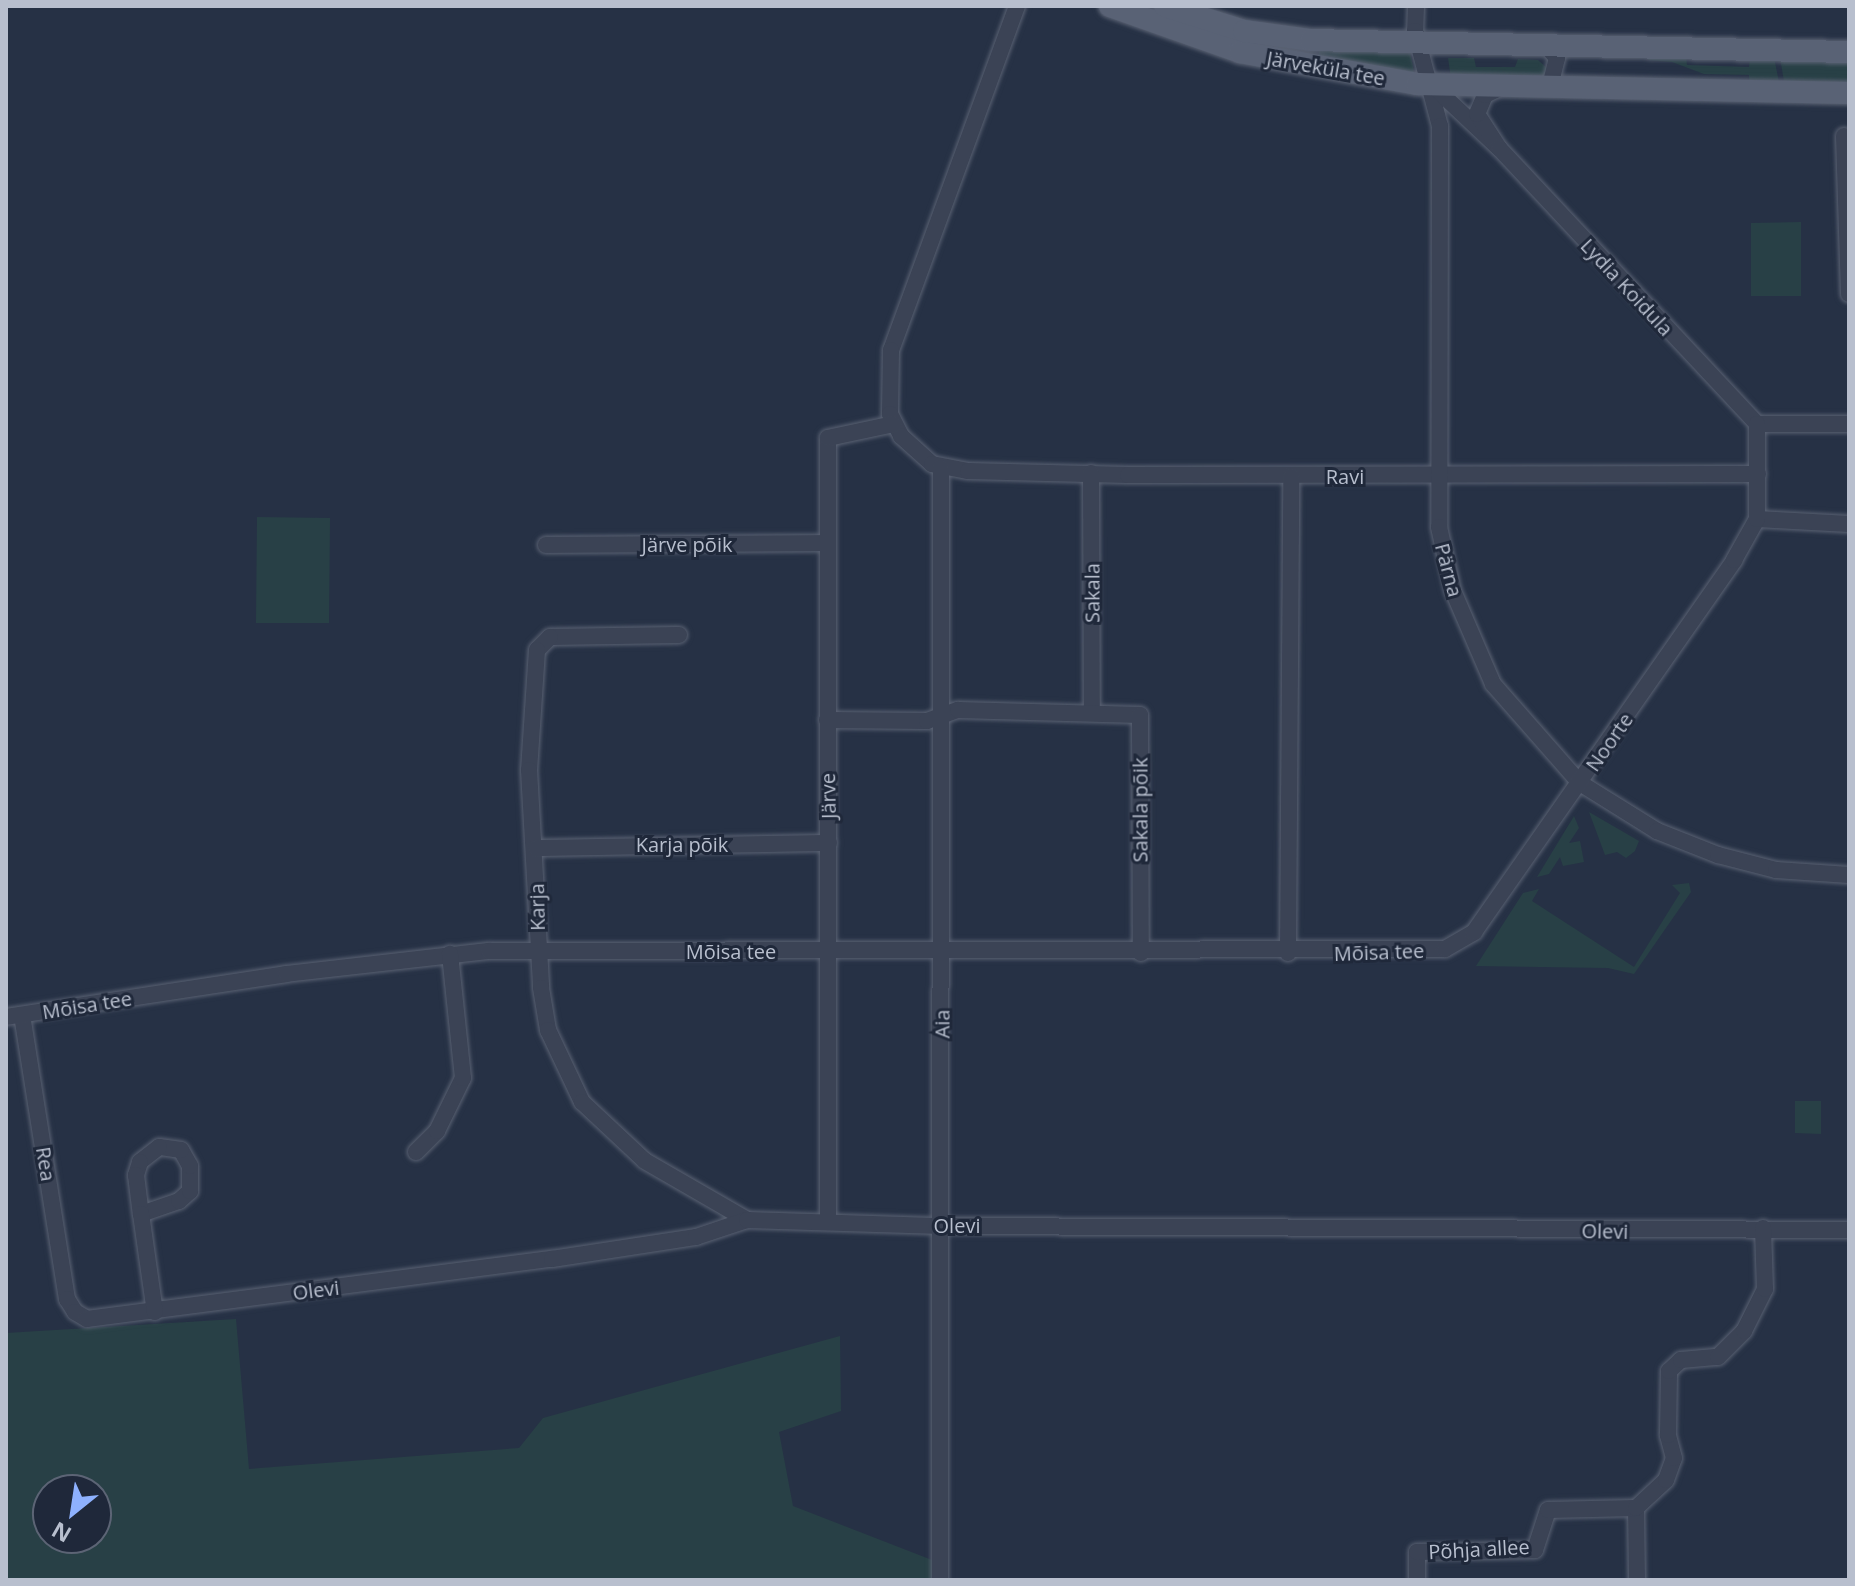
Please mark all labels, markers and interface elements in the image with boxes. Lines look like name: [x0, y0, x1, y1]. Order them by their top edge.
street label: Järveküla tee: [1265, 46, 1387, 90]
street label: Lydia Koidula: [1576, 233, 1678, 341]
street label: Ravi: [1326, 464, 1364, 488]
street label: Järve põik: [642, 532, 732, 556]
street label: Pärna: [1430, 540, 1468, 600]
street label: Sakala: [1080, 563, 1104, 623]
street label: Noorte: [1580, 708, 1638, 776]
street label: Sakala põik: [1128, 758, 1152, 862]
street label: Järve: [816, 773, 840, 819]
street label: Karja põik: [636, 832, 728, 856]
street label: Karja: [525, 883, 549, 931]
street label: Mõisa tee: [1333, 938, 1425, 966]
street label: Mõisa tee: [686, 939, 776, 963]
street label: Mõisa tee: [40, 986, 134, 1024]
street label: Aia: [930, 1010, 954, 1038]
street label: Rea: [31, 1145, 61, 1183]
street label: Olevi: [934, 1213, 980, 1237]
street label: Olevi: [1581, 1219, 1629, 1243]
street label: Olevi: [291, 1275, 341, 1305]
north arrow: [32, 1474, 112, 1554]
text: N: [46, 1516, 76, 1551]
street label: Põhja allee: [1428, 1534, 1530, 1564]

